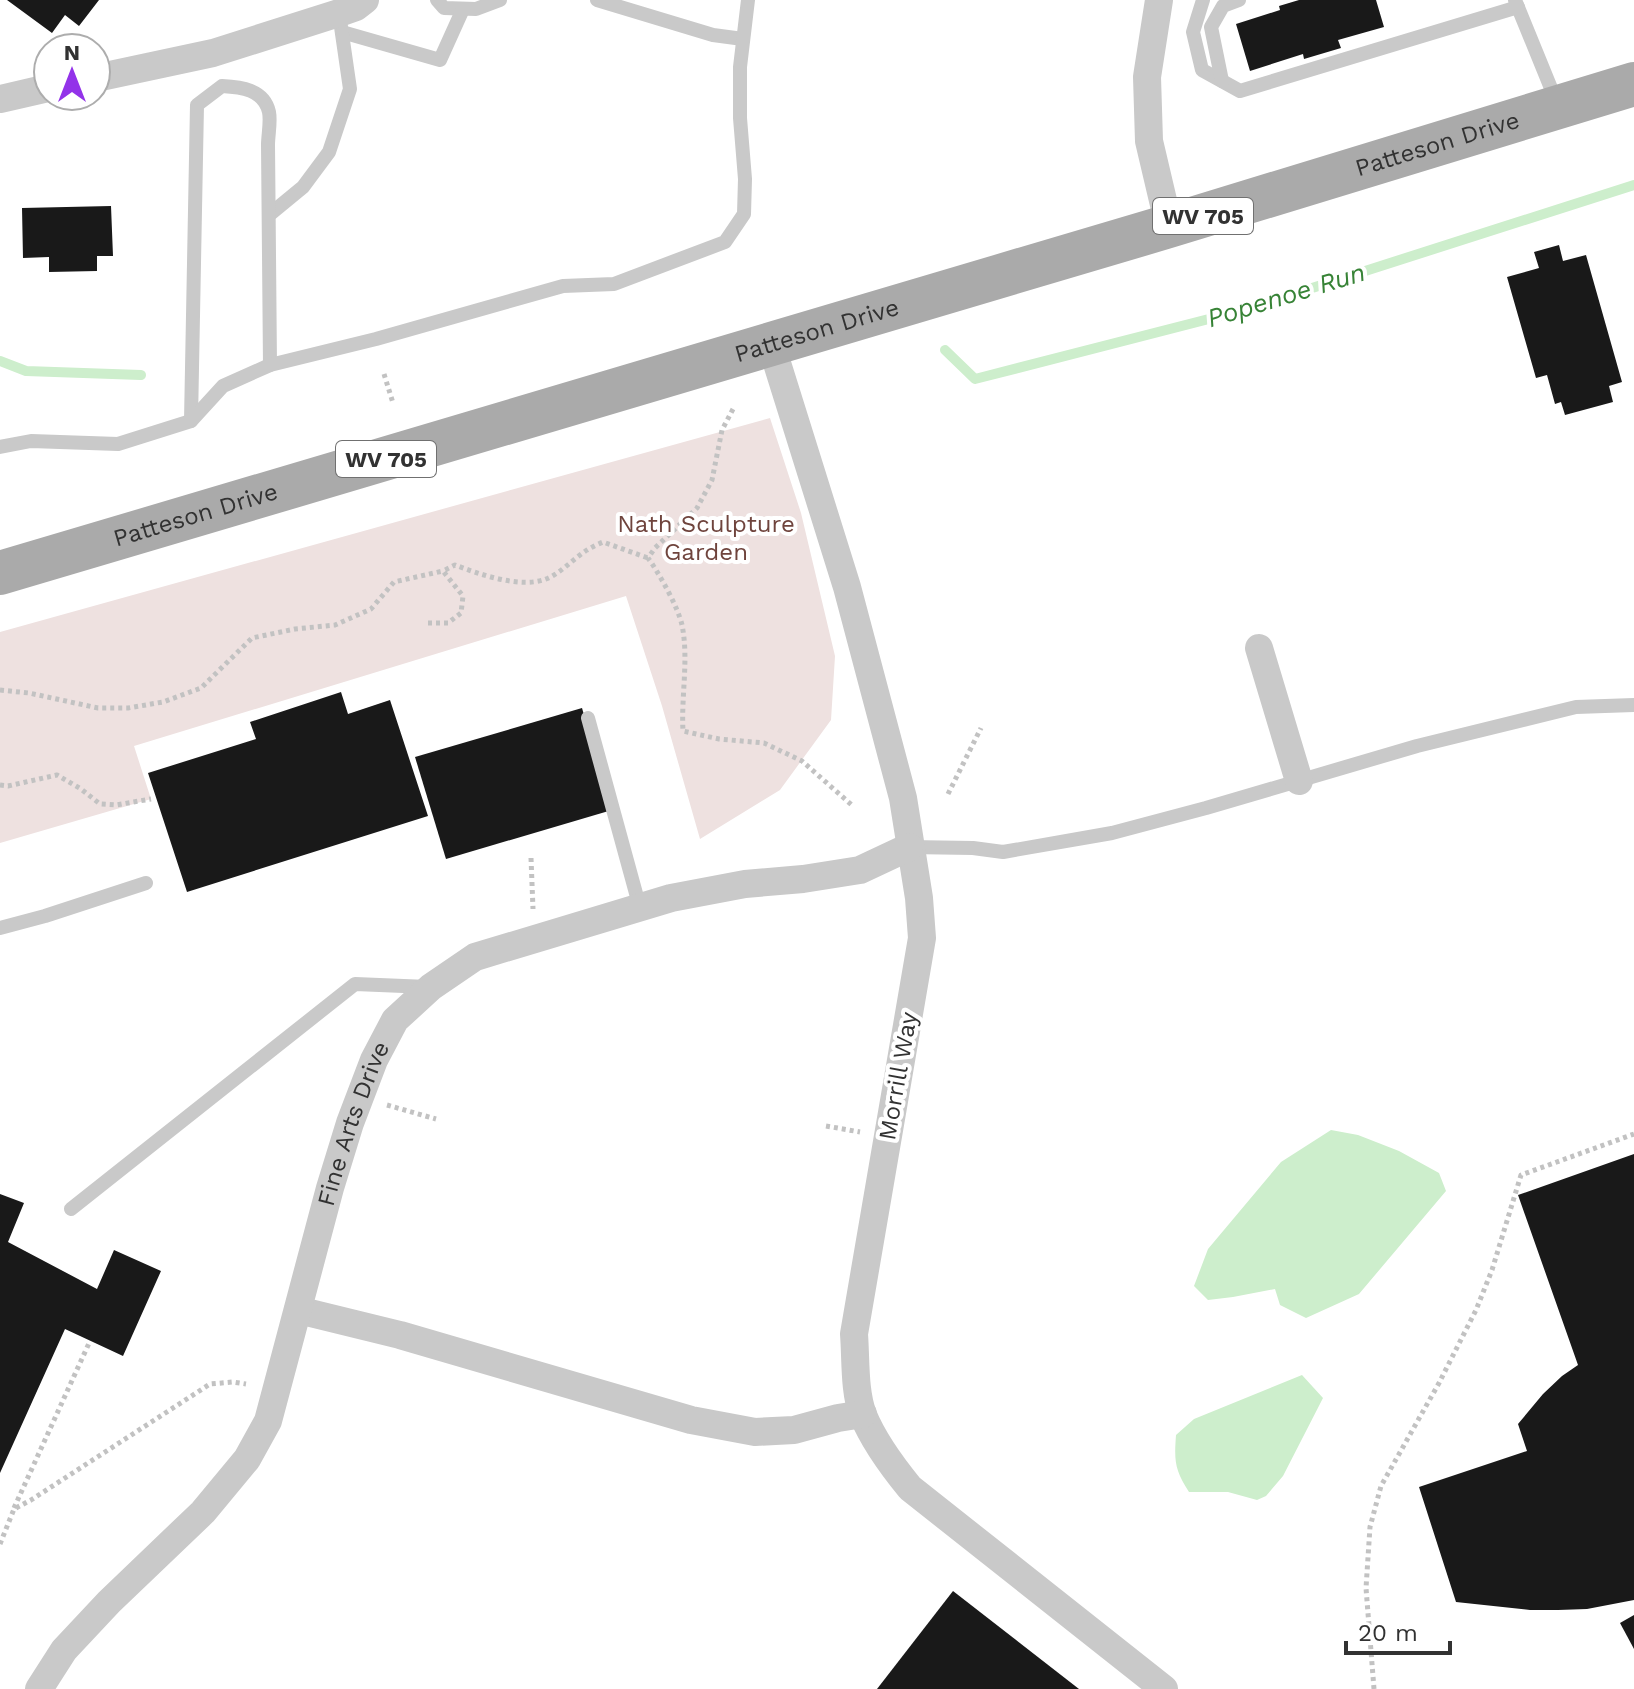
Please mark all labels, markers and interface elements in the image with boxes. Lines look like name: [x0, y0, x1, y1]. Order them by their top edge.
north arrow: [32, 32, 112, 112]
text: N: [64, 40, 80, 65]
street label: Patteson Drive: [1352, 106, 1523, 182]
road number: WV 705: [1153, 198, 1253, 234]
water label: Popenoe Run: [1203, 257, 1369, 333]
street label: Patteson Drive: [731, 293, 902, 368]
road number: WV 705: [336, 441, 436, 477]
street label: Patteson Drive: [110, 477, 281, 553]
park label: Nath Sculpture Garden: [617, 510, 795, 566]
street label: Morrill Way: [873, 1009, 923, 1142]
street label: Fine Arts Drive: [312, 1037, 395, 1209]
scale bar: [1346, 1605, 1450, 1655]
text: 20 m: [1358, 1619, 1418, 1647]

